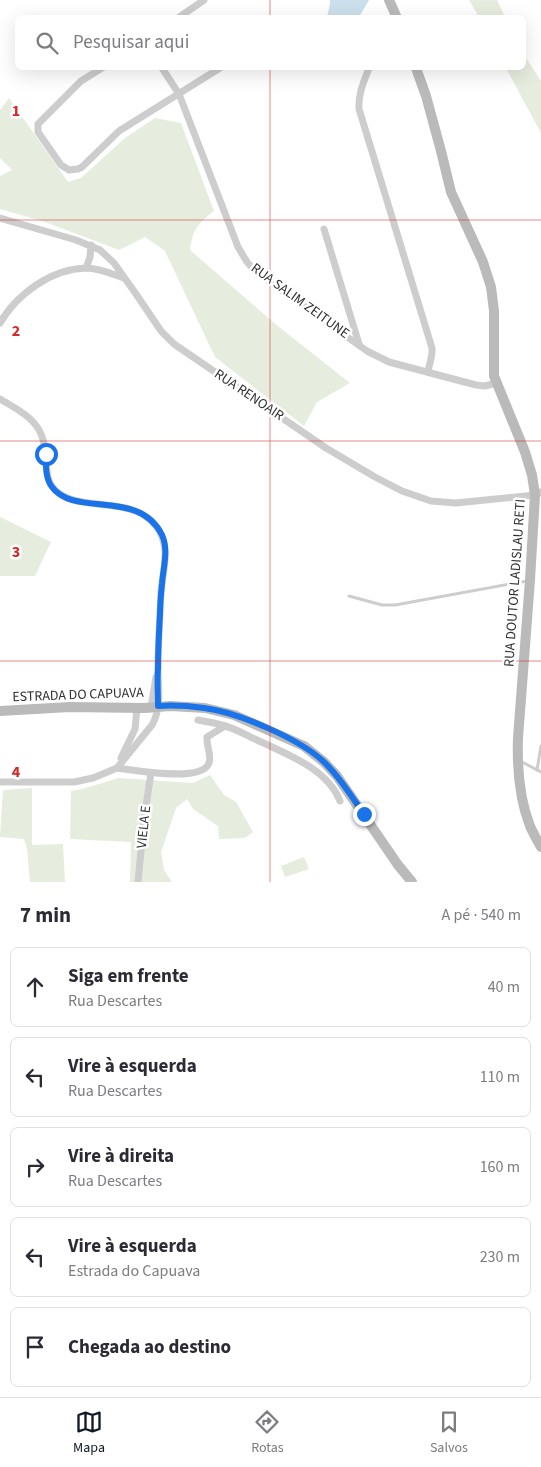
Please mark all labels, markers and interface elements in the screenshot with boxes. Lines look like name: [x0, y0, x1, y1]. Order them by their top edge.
search box: [15, 15, 526, 70]
icon: search: [33, 29, 61, 57]
text: Pesquisar aqui: [73, 29, 189, 56]
text: 1: [12, 100, 20, 122]
street label: RUA SALIM ZEITUNE: [247, 258, 353, 344]
text: 2: [12, 320, 20, 342]
street label: RUA RENOAIR: [210, 364, 288, 426]
route start: [35, 443, 58, 466]
street label: RUA DOUTOR LADISLAU RETI: [499, 498, 531, 668]
text: 3: [12, 541, 20, 563]
street label: ESTRADA DO CAPUAVA: [12, 683, 144, 707]
text: 4: [12, 761, 21, 783]
route end: [353, 803, 376, 826]
street label: VIELA E: [132, 805, 156, 849]
text: 7 min: [20, 900, 71, 930]
text: A pé · 540 m: [442, 904, 521, 926]
text: Siga em frente: [68, 963, 189, 990]
icon: ahead: [21, 973, 49, 1001]
text: 40 m: [488, 976, 520, 998]
text: Rua Descartes: [68, 990, 162, 1012]
text: Vire à esquerda: [68, 1053, 197, 1080]
icon: left: [21, 1063, 49, 1091]
text: 110 m: [480, 1066, 520, 1088]
text: Rua Descartes: [68, 1080, 162, 1102]
text: Vire à direita: [68, 1143, 174, 1170]
icon: right: [21, 1153, 49, 1181]
text: 160 m: [480, 1156, 520, 1178]
text: Rua Descartes: [68, 1170, 162, 1192]
text: Vire à esquerda: [68, 1233, 197, 1260]
icon: left: [21, 1243, 49, 1271]
text: 230 m: [480, 1246, 520, 1268]
text: Estrada do Capuava: [68, 1260, 200, 1282]
icon: arrive: [21, 1333, 49, 1361]
text: Chegada ao destino: [68, 1334, 231, 1361]
tab: Mapa: [73, 1408, 105, 1458]
tab: Rotas: [251, 1408, 284, 1458]
tab: Salvos: [430, 1408, 468, 1458]

